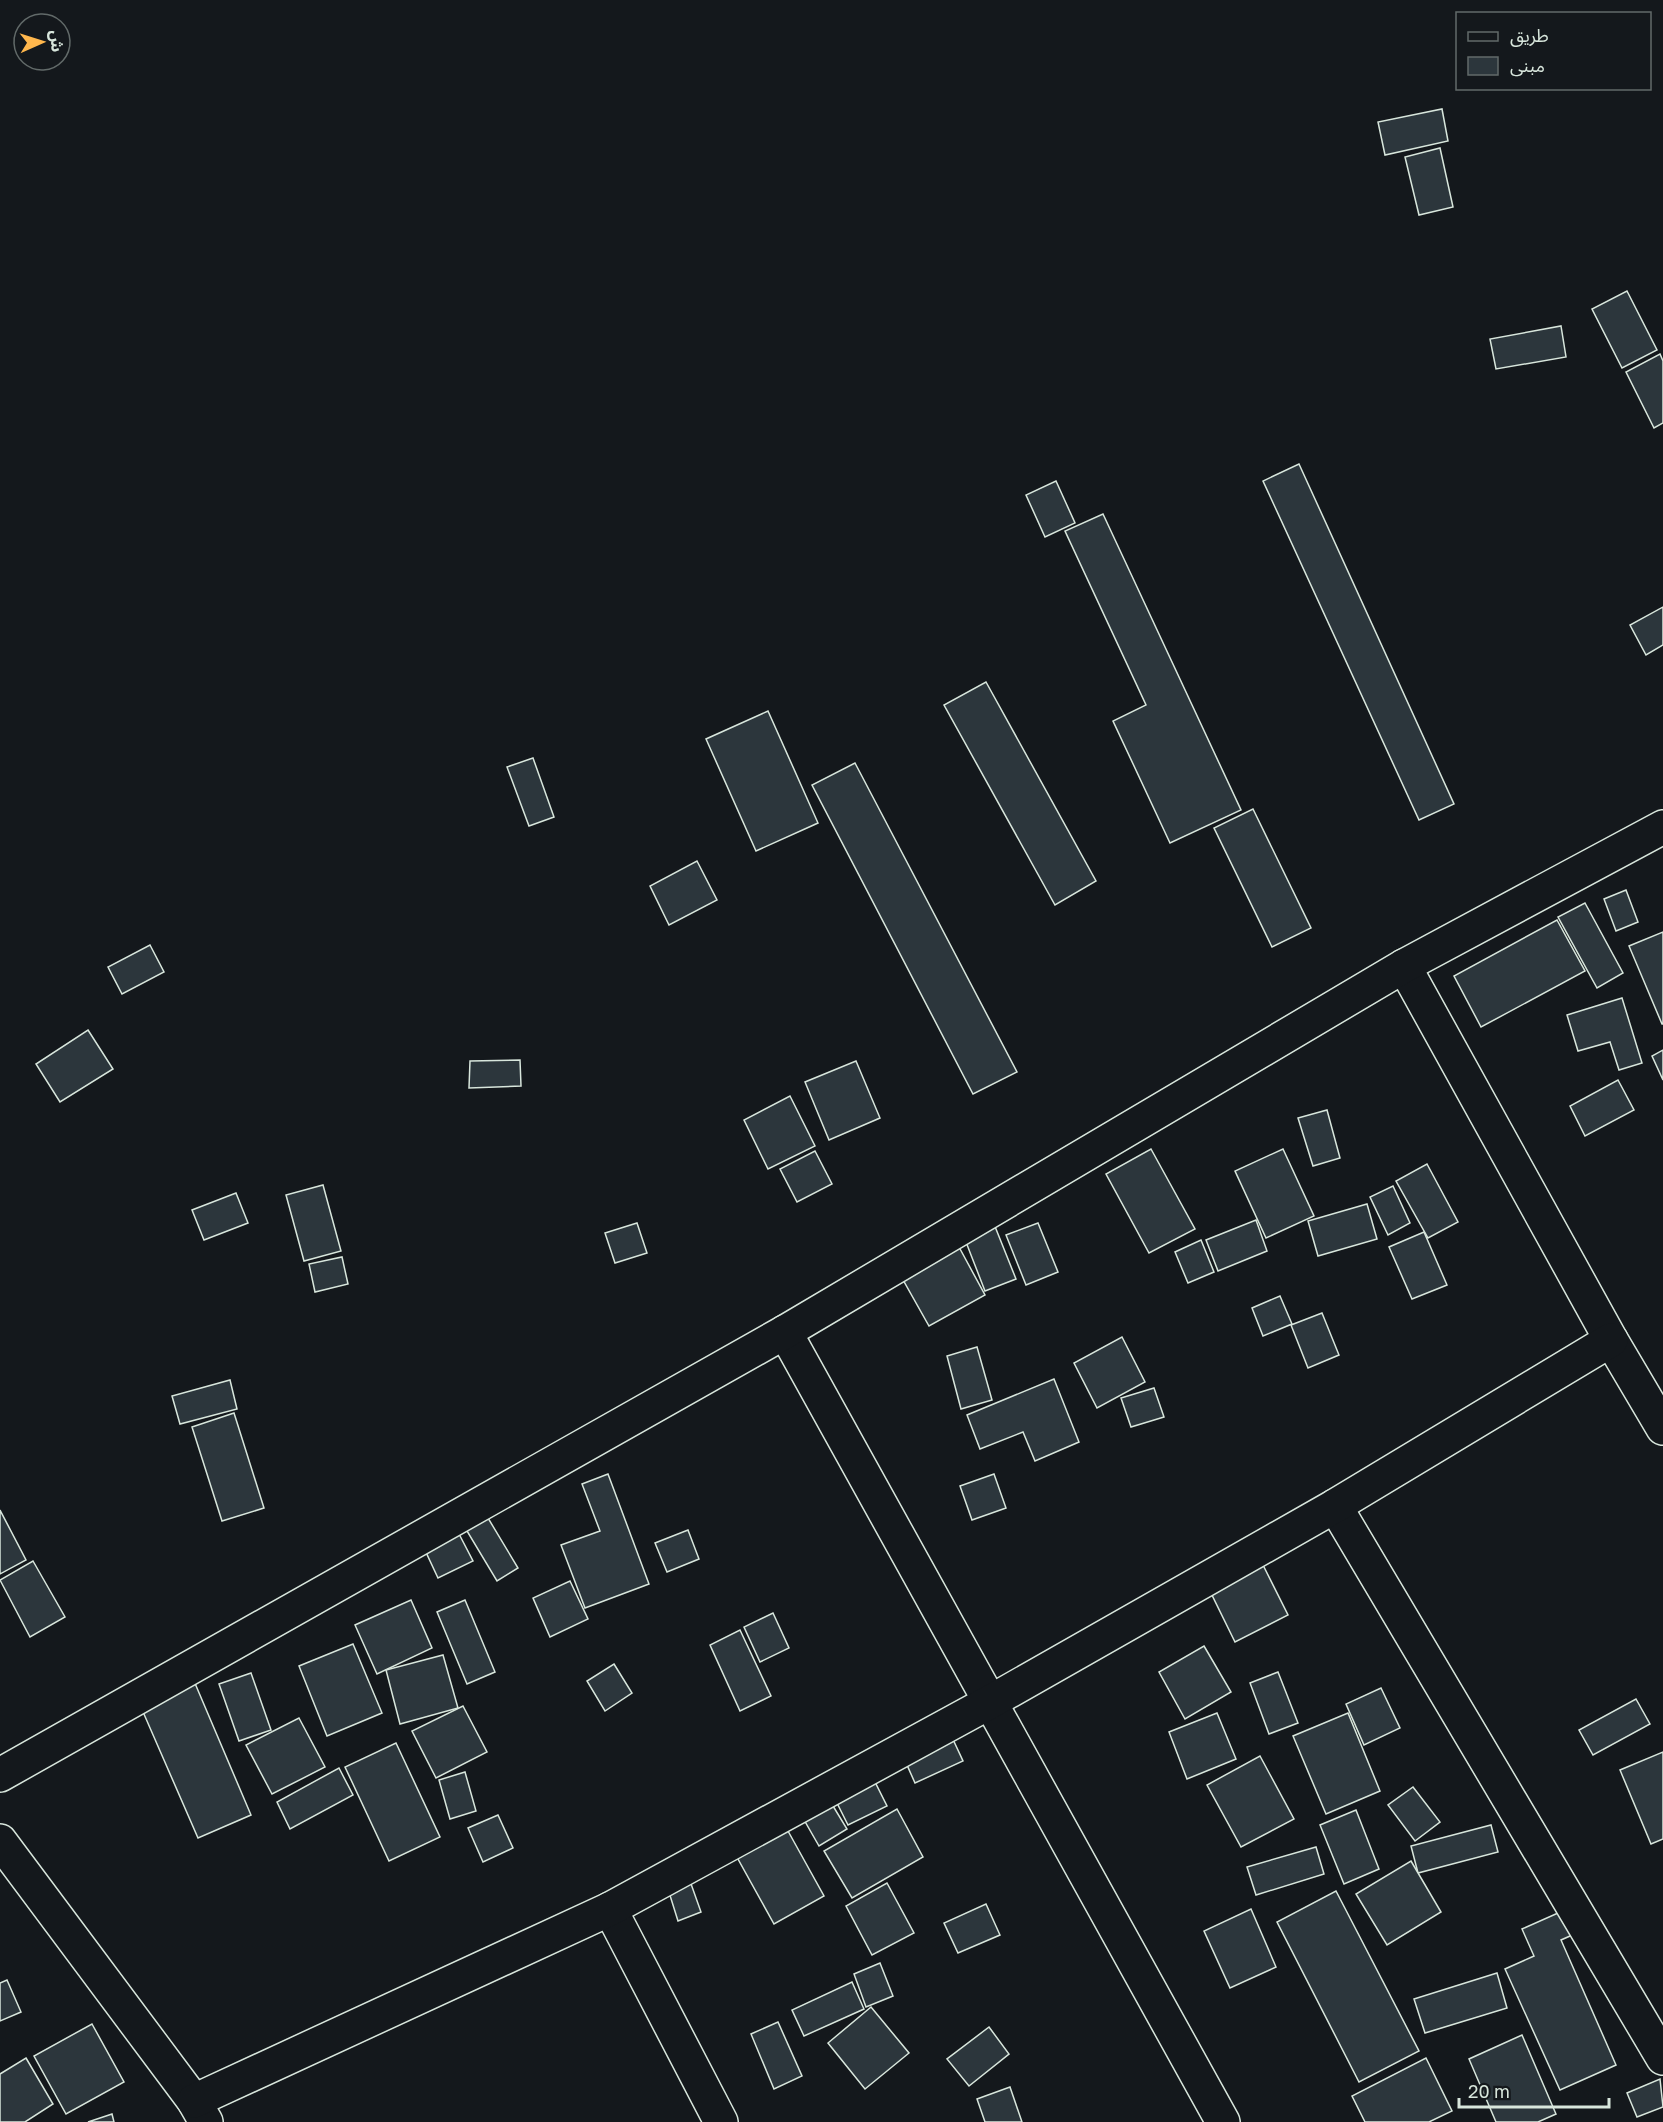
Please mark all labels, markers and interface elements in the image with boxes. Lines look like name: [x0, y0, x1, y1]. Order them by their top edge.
north arrow: [12, 12, 72, 72]
legend: [1456, 12, 1651, 90]
text: طريق: [1510, 24, 1549, 47]
text: ش: [46, 30, 68, 53]
text: مبنى: [1510, 54, 1545, 77]
scale bar: [1459, 2071, 1609, 2109]
text: 20 m: [1468, 2080, 1510, 2102]

